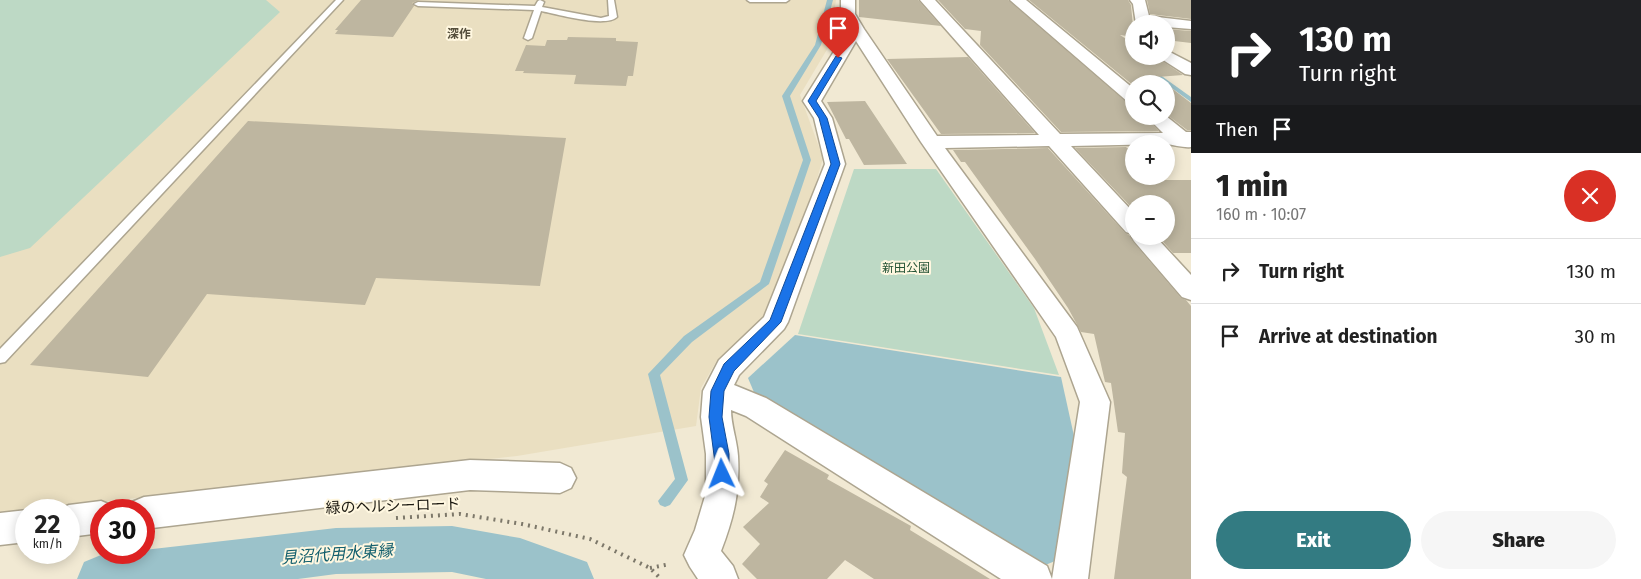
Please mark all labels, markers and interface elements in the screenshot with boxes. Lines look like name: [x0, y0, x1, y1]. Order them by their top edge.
pin: [817, 7, 859, 58]
icon: arrive: [824, 14, 852, 42]
map controls: [1125, 15, 1175, 245]
button: sound: [1125, 15, 1175, 65]
text: 130 m: [1299, 18, 1392, 60]
icon: right: [1216, 20, 1281, 85]
district label: 深作: [447, 27, 471, 41]
text: Turn right: [1299, 60, 1396, 87]
button: search: [1125, 75, 1175, 125]
icon: arrive: [1268, 115, 1296, 143]
text: Then: [1216, 118, 1258, 141]
button: +: [1125, 135, 1175, 185]
text: 1 min: [1216, 168, 1288, 204]
button: close: [1564, 170, 1616, 222]
button: −: [1125, 195, 1175, 245]
text: 160 m · 10:07: [1216, 205, 1306, 224]
icon: right: [1216, 257, 1244, 285]
text: Turn right: [1259, 260, 1344, 283]
text: 130 m: [1566, 260, 1616, 283]
park label: 新田公園: [882, 261, 930, 275]
icon: arrive: [1216, 322, 1244, 350]
text: Arrive at destination: [1259, 325, 1438, 348]
text: 30 m: [1575, 325, 1616, 348]
position arrow: [695, 447, 747, 499]
street label: 緑のヘルシーロード: [325, 495, 461, 517]
speed limit sign: 30: [90, 499, 155, 564]
text: 22: [35, 510, 60, 540]
button: Exit: [1216, 511, 1411, 569]
button: Share: [1421, 511, 1616, 569]
text: km/h: [33, 537, 62, 551]
water label: 見沼代用水東縁: [280, 540, 396, 567]

